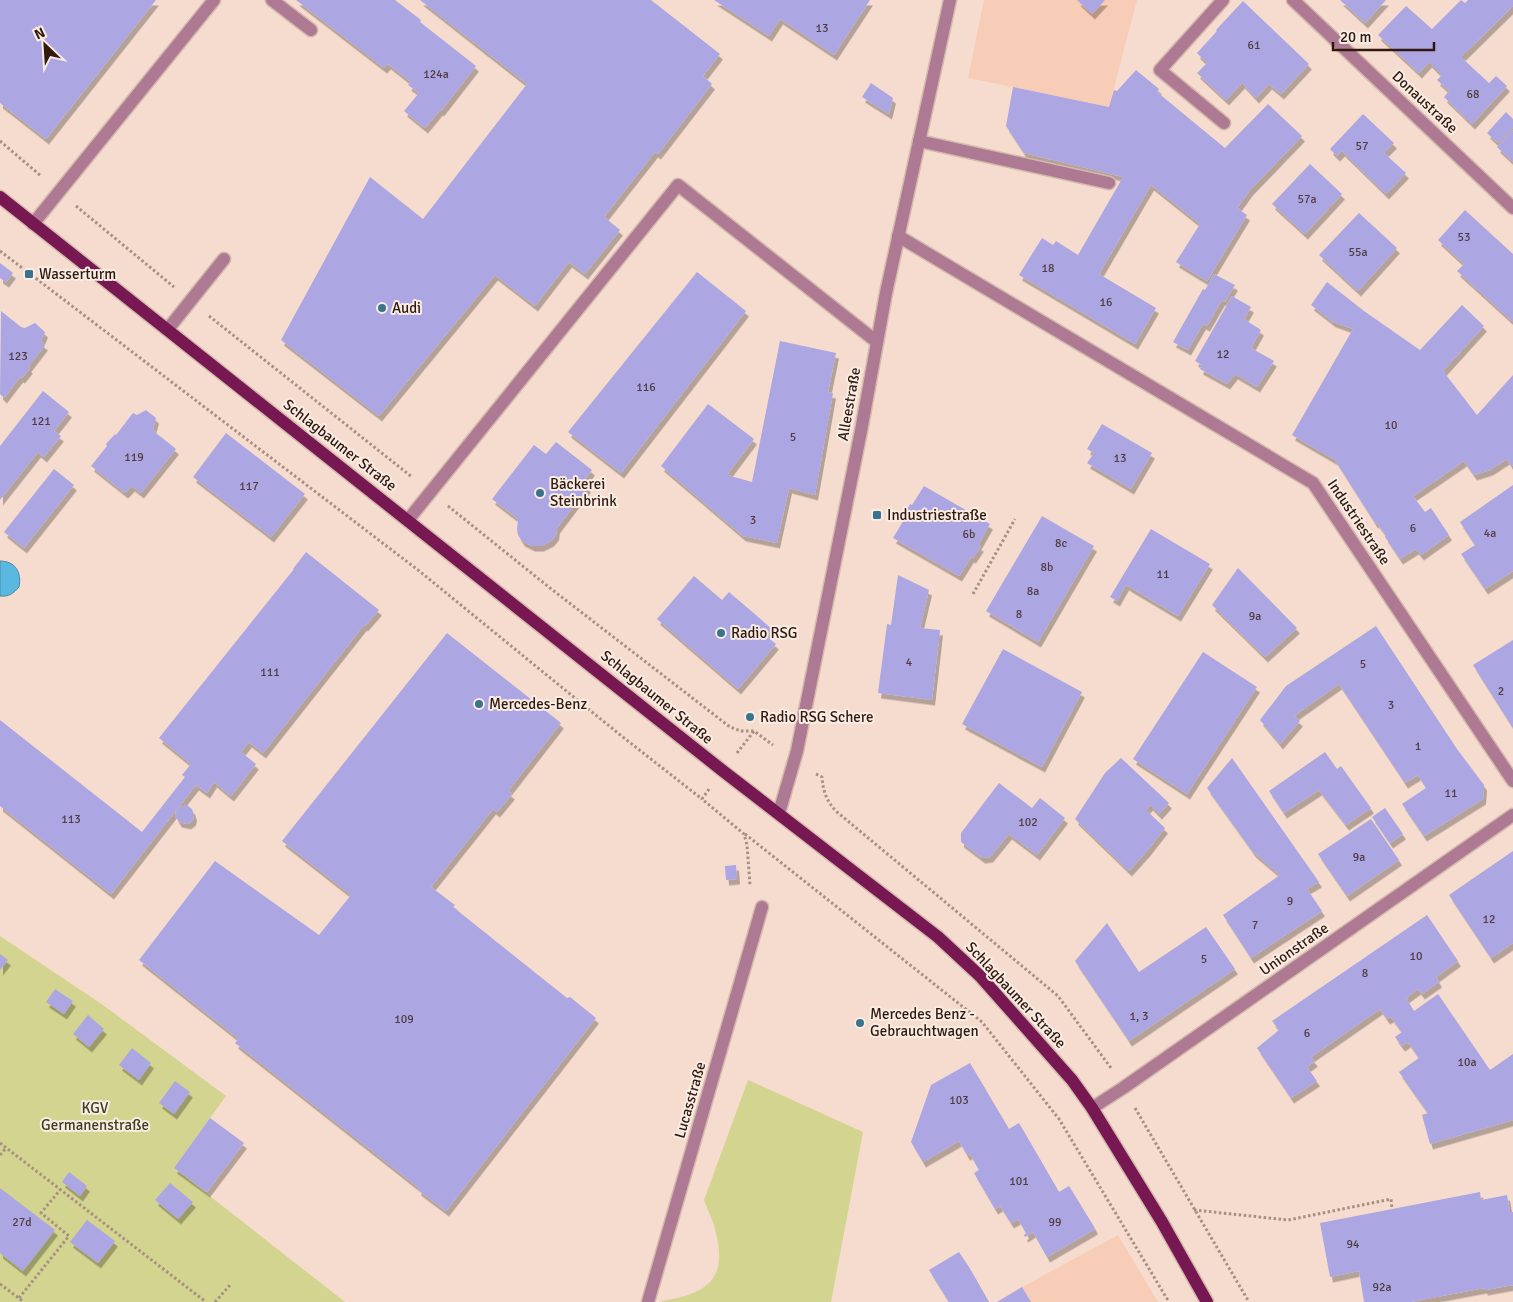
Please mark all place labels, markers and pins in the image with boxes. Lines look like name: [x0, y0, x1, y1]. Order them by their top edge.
place label: Wasserturm: [39, 265, 116, 283]
marker: Wasserturm: [23, 268, 35, 280]
place label: Audi: [392, 299, 421, 317]
marker: Audi: [376, 302, 388, 314]
place label: Bäckerei Steinbrink: [550, 475, 617, 510]
marker: Bäckerei Steinbrink: [534, 487, 546, 499]
place label: Industriestraße: [887, 506, 987, 524]
marker: Industriestraße: [871, 509, 883, 521]
place label: Radio RSG: [731, 624, 797, 642]
marker: Radio RSG: [715, 627, 727, 639]
place label: Mercedes-Benz: [489, 695, 587, 713]
marker: Mercedes-Benz: [473, 698, 485, 710]
place label: Radio RSG Schere: [760, 708, 874, 726]
marker: Radio RSG Schere: [744, 711, 756, 723]
place label: Mercedes Benz - Gebrauchtwagen: [870, 1005, 979, 1040]
marker: Mercedes Benz - Gebrauchtwagen: [854, 1017, 866, 1029]

